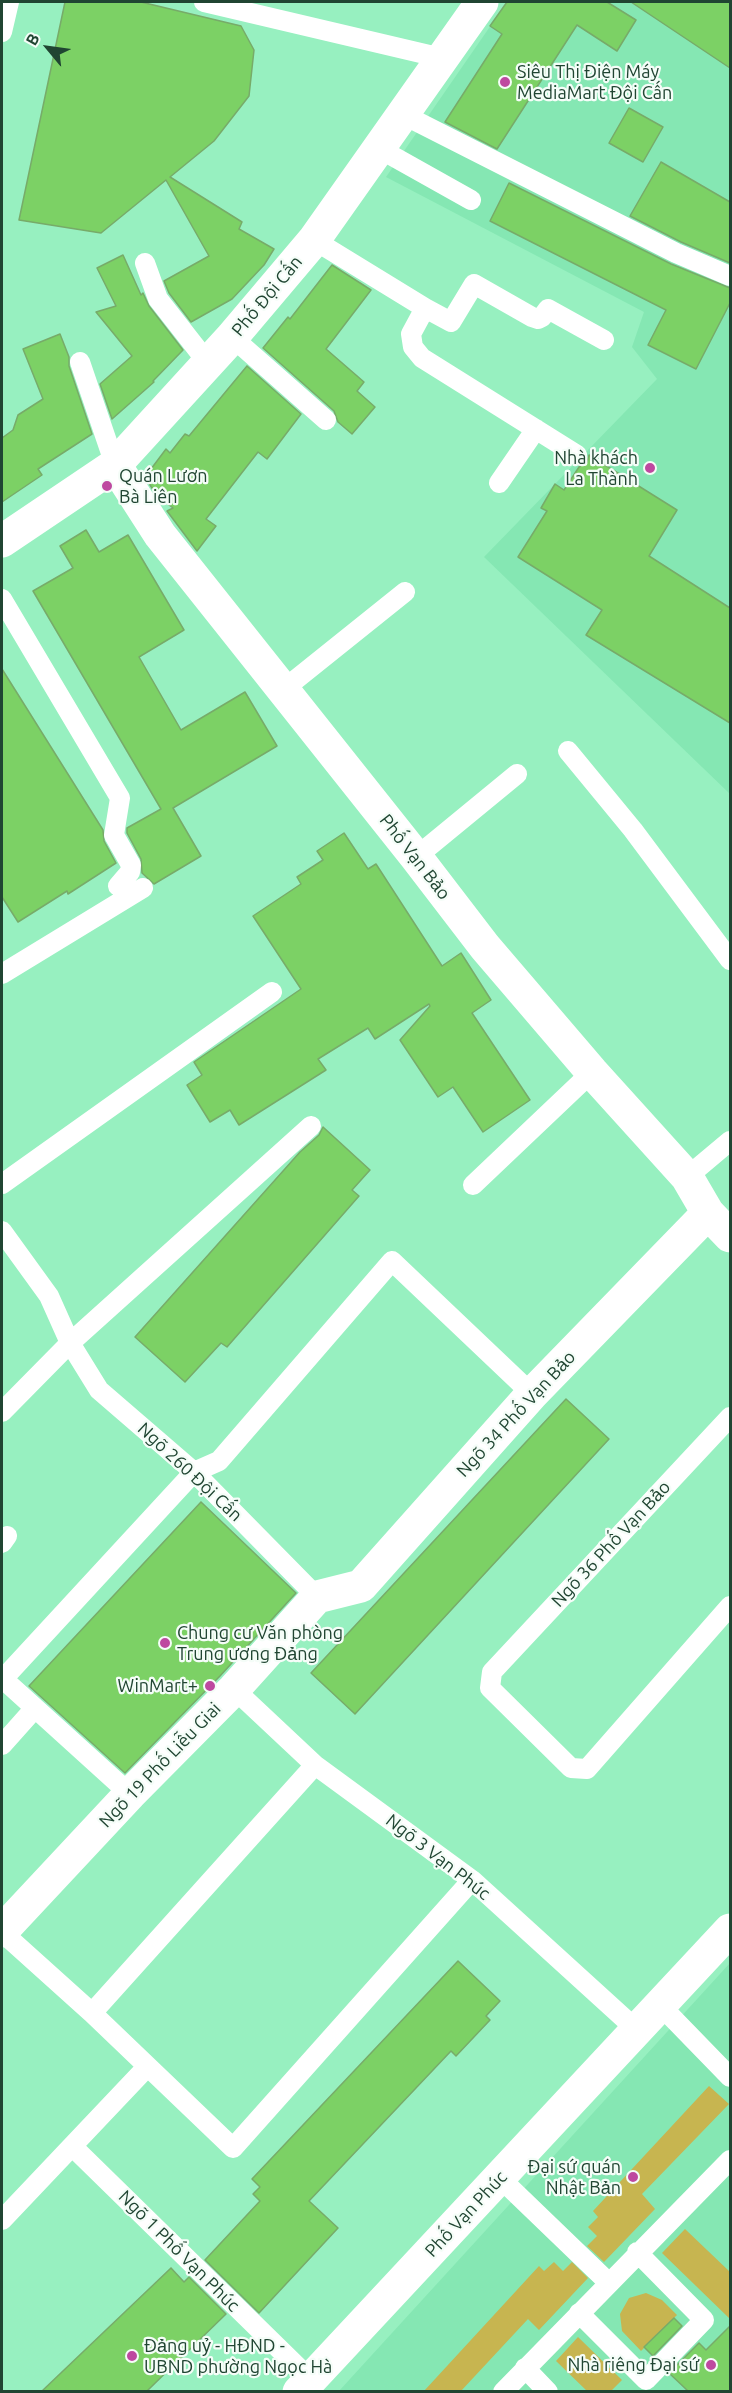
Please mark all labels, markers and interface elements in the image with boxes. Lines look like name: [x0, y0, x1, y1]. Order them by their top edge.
north arrow: [18, 18, 78, 78]
text: B: [22, 30, 43, 48]
place label: Siêu Thị Điện Máy MediaMart Đội Cấn: [517, 61, 672, 104]
marker: Siêu Thị Điện Máy MediaMart Đội Cấn: [498, 75, 512, 89]
street label: Phố Đội Cấn: [227, 251, 307, 341]
place label: Nhà khách La Thành: [554, 447, 638, 490]
marker: Nhà khách La Thành: [643, 461, 657, 475]
place label: Quán Lươn Bà Liên: [119, 465, 208, 508]
marker: Quán Lươn Bà Liên: [100, 479, 114, 493]
street label: Phố Vạn Bảo: [375, 810, 455, 904]
street label: Ngõ 34 Phố Vạn Bảo: [452, 1346, 580, 1482]
street label: Ngõ 260 Đội Cấn: [133, 1418, 247, 1526]
street label: Ngõ 36 Phố Vạn Bảo: [547, 1476, 675, 1612]
place label: Chung cư Văn phòng Trung ương Đảng: [177, 1622, 343, 1664]
marker: Chung cư Văn phòng Trung ương Đảng: [158, 1636, 172, 1650]
place label: WinMart+: [117, 1675, 198, 1697]
marker: WinMart+: [203, 1679, 217, 1693]
street label: Ngõ 19 Phố Liễu Giai: [95, 1698, 225, 1832]
street label: Ngõ 3 Vạn Phúc: [381, 1810, 495, 1904]
place label: Đại sứ quán Nhật Bản: [527, 2156, 621, 2198]
street label: Phố Vạn Phúc: [421, 2166, 511, 2262]
marker: Đại sứ quán Nhật Bản: [626, 2170, 640, 2184]
street label: Ngõ 1 Phố Vạn Phúc: [114, 2186, 244, 2316]
place label: Đảng uỷ - HĐND - UBND phường Ngọc Hà: [144, 2335, 332, 2378]
marker: Đảng uỷ - HĐND - UBND phường Ngọc Hà: [125, 2349, 139, 2363]
place label: Nhà riêng Đại sứ: [567, 2354, 699, 2376]
marker: Nhà riêng Đại sứ: [704, 2358, 718, 2372]

